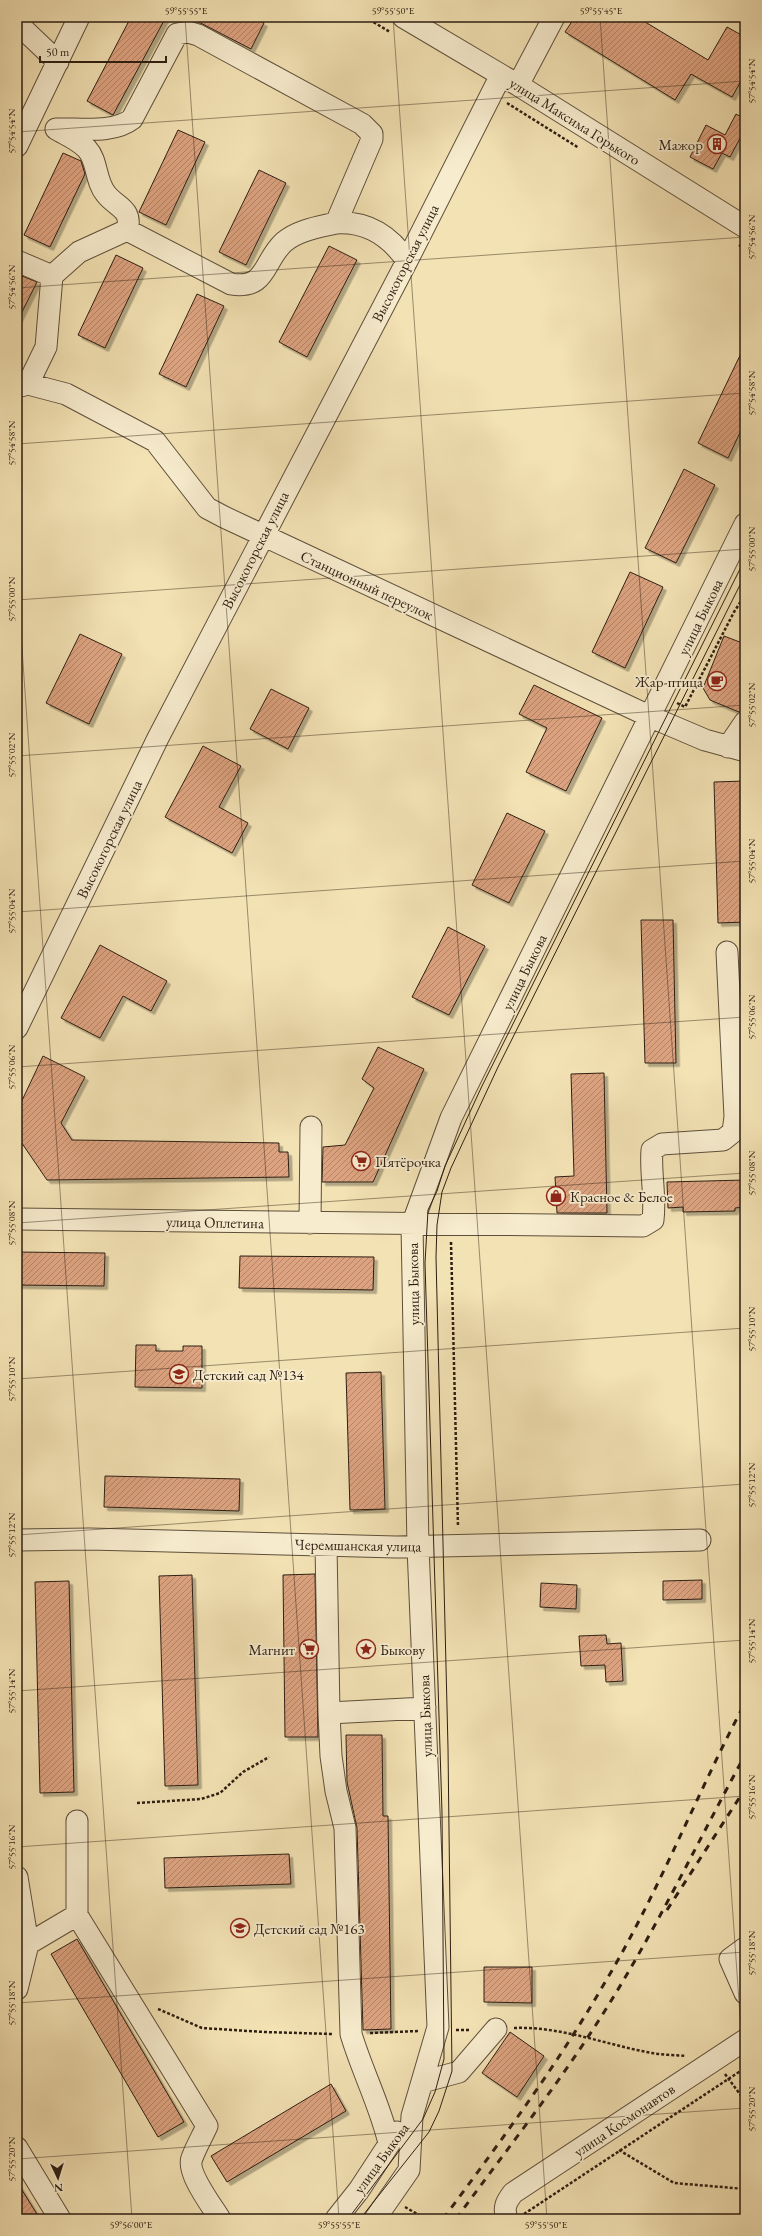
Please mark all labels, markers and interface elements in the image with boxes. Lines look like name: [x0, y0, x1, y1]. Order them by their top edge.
text: 59°55'55"E: [165, 4, 208, 17]
text: 59°55'50"E: [372, 4, 415, 17]
text: 59°55'45"E: [580, 4, 623, 17]
scale bar: [40, 38, 166, 64]
text: 50 m: [46, 44, 70, 60]
text: 57°54'54"N: [745, 58, 758, 103]
street label: улица Максима Горького: [506, 73, 644, 169]
text: 57°54'54"N: [5, 108, 18, 153]
building icon: Мажор: [706, 133, 728, 155]
place label: Мажор: [659, 135, 703, 154]
street label: Высокогорская улица: [367, 201, 443, 325]
text: 57°54'56"N: [745, 214, 758, 259]
text: 57°54'56"N: [5, 264, 18, 309]
text: 57°54'58"N: [745, 370, 758, 415]
text: 57°54'58"N: [5, 420, 18, 465]
street label: Высокогорская улица: [217, 488, 293, 612]
text: 57°55'00"N: [745, 526, 758, 571]
street label: Станционный переулок: [298, 546, 436, 624]
text: 57°55'00"N: [5, 576, 18, 621]
street label: улица Быкова: [673, 576, 727, 658]
cafe icon: Жар-птица: [706, 670, 728, 692]
place label: Жар-птица: [634, 672, 703, 691]
text: 57°55'02"N: [745, 682, 758, 727]
text: 57°55'02"N: [5, 732, 18, 777]
street label: Высокогорская улица: [72, 777, 146, 901]
text: 57°55'04"N: [745, 838, 758, 883]
text: 57°55'04"N: [5, 888, 18, 933]
street label: улица Быкова: [497, 931, 551, 1013]
text: 57°55'06"N: [745, 994, 758, 1039]
text: 57°55'06"N: [5, 1044, 18, 1089]
supermarket icon: Пятёрочка: [350, 1150, 372, 1172]
text: 57°55'08"N: [745, 1150, 758, 1195]
place label: Пятёрочка: [375, 1152, 441, 1171]
shop icon: Красное & Белое: [545, 1185, 567, 1207]
place label: Красное & Белое: [570, 1187, 673, 1206]
text: 57°55'08"N: [5, 1200, 18, 1245]
street label: улица Оплетина: [166, 1212, 264, 1232]
street label: улица Быкова: [403, 1243, 423, 1325]
text: 57°55'10"N: [745, 1306, 758, 1351]
text: 57°55'10"N: [5, 1356, 18, 1401]
school or university icon: Детский сад №134: [168, 1363, 190, 1385]
place label: Детский сад №134: [193, 1365, 305, 1384]
text: 57°55'12"N: [745, 1462, 758, 1507]
text: 57°55'12"N: [5, 1512, 18, 1557]
street label: Черемшанская улица: [294, 1534, 422, 1556]
text: 57°55'14"N: [745, 1618, 758, 1663]
supermarket icon: Магнит: [298, 1638, 320, 1660]
place icon: Быкову: [355, 1638, 377, 1660]
place label: Магнит: [249, 1640, 295, 1659]
place label: Быкову: [380, 1640, 425, 1659]
text: 57°55'14"N: [5, 1668, 18, 1713]
street label: улица Быкова: [414, 1674, 436, 1758]
text: 57°55'16"N: [745, 1774, 758, 1819]
text: 57°55'16"N: [5, 1824, 18, 1869]
school or university icon: Детский сад №163: [229, 1917, 251, 1939]
place label: Детский сад №163: [254, 1919, 365, 1938]
text: 57°55'18"N: [745, 1930, 758, 1975]
text: 57°55'18"N: [5, 1980, 18, 2025]
street label: улица Космонавтов: [570, 2079, 678, 2161]
text: 57°55'20"N: [745, 2086, 758, 2131]
street label: улица Быкова: [349, 2119, 413, 2197]
text: 57°55'20"N: [5, 2136, 18, 2181]
north arrow: [38, 2158, 78, 2198]
text: N: [54, 2181, 64, 2195]
text: 59°56'00"E: [110, 2218, 153, 2231]
text: 59°55'55"E: [318, 2218, 361, 2231]
text: 59°55'50"E: [525, 2218, 568, 2231]

